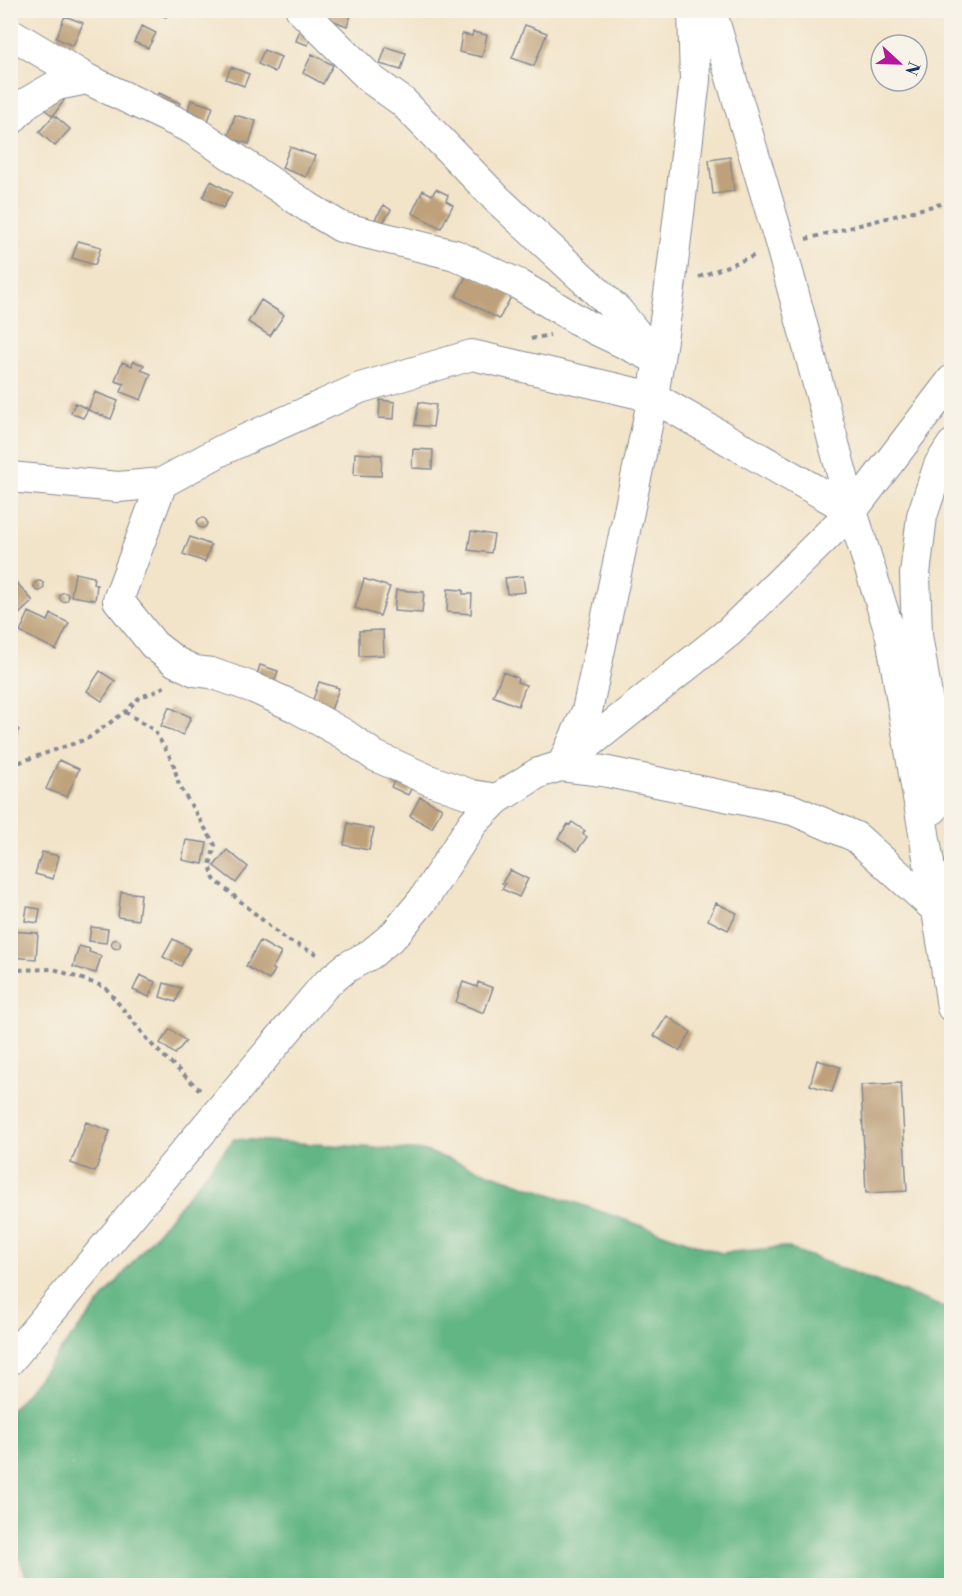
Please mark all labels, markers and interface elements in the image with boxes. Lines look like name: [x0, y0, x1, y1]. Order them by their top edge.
north arrow: [869, 33, 929, 93]
text: N: [900, 59, 924, 78]

